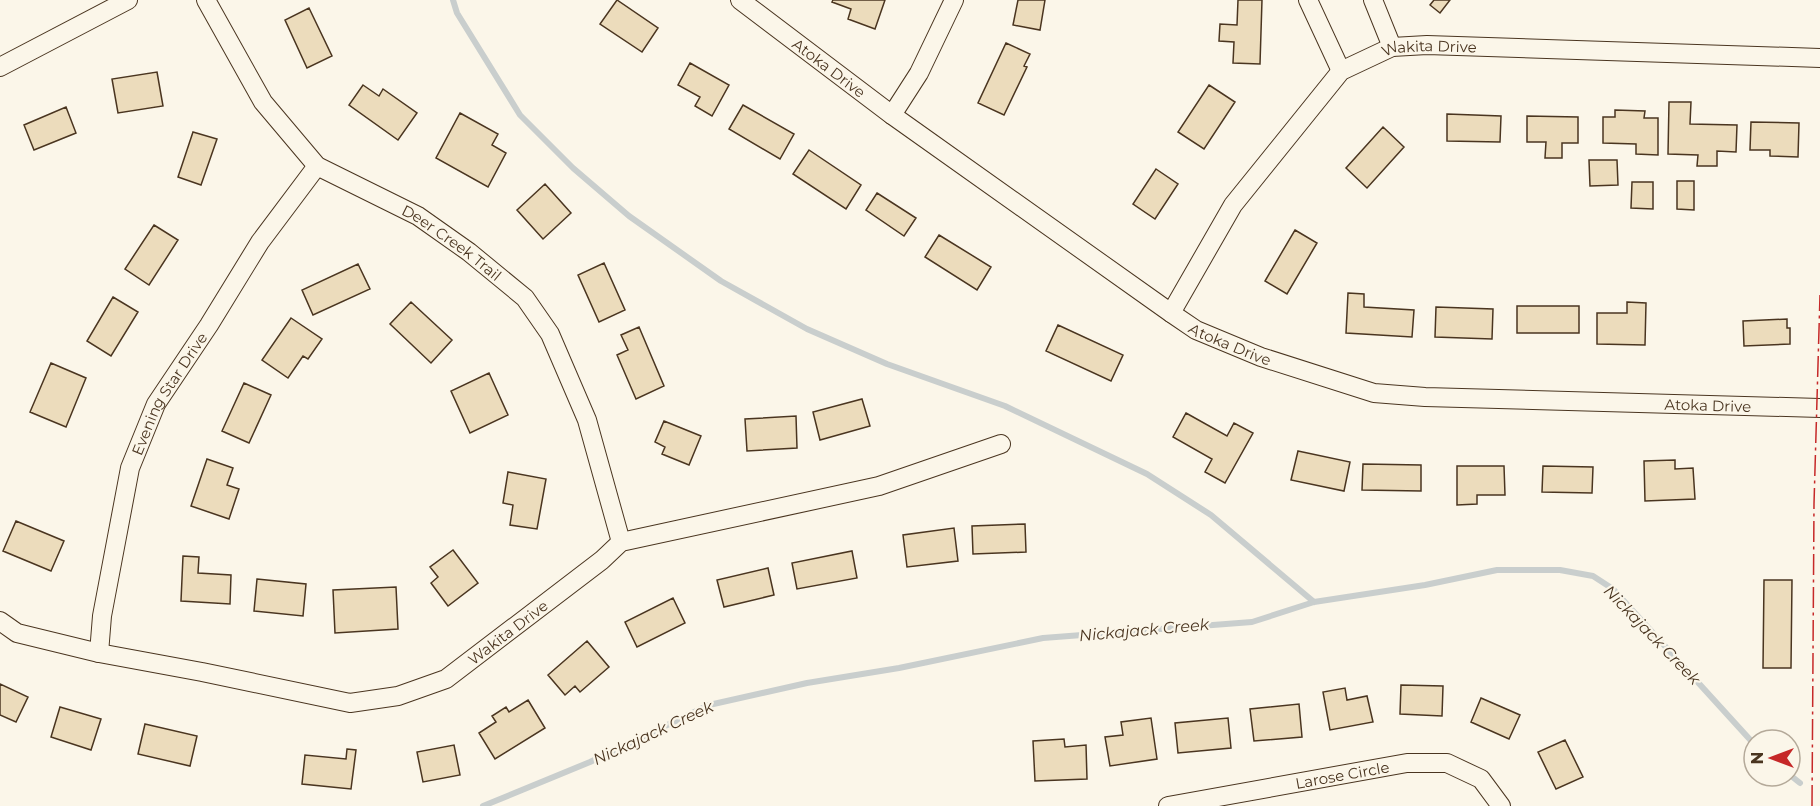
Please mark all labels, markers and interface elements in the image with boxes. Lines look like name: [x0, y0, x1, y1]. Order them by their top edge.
street label: Atoka Drive: [789, 34, 870, 101]
street label: Wakita Drive: [1378, 35, 1477, 60]
street label: Deer Creek Trail: [399, 200, 506, 285]
street label: Atoka Drive: [1185, 319, 1273, 369]
street label: Evening Star Drive: [127, 329, 211, 458]
street label: Atoka Drive: [1664, 394, 1751, 416]
water label: Nickajack Creek: [1600, 581, 1705, 690]
street label: Wakita Drive: [464, 596, 551, 669]
water label: Nickajack Creek: [1078, 615, 1211, 645]
water label: Nickajack Creek: [590, 696, 718, 769]
north arrow: [1742, 728, 1802, 788]
text: N: [1748, 752, 1767, 764]
street label: Larose Circle: [1294, 757, 1391, 792]

